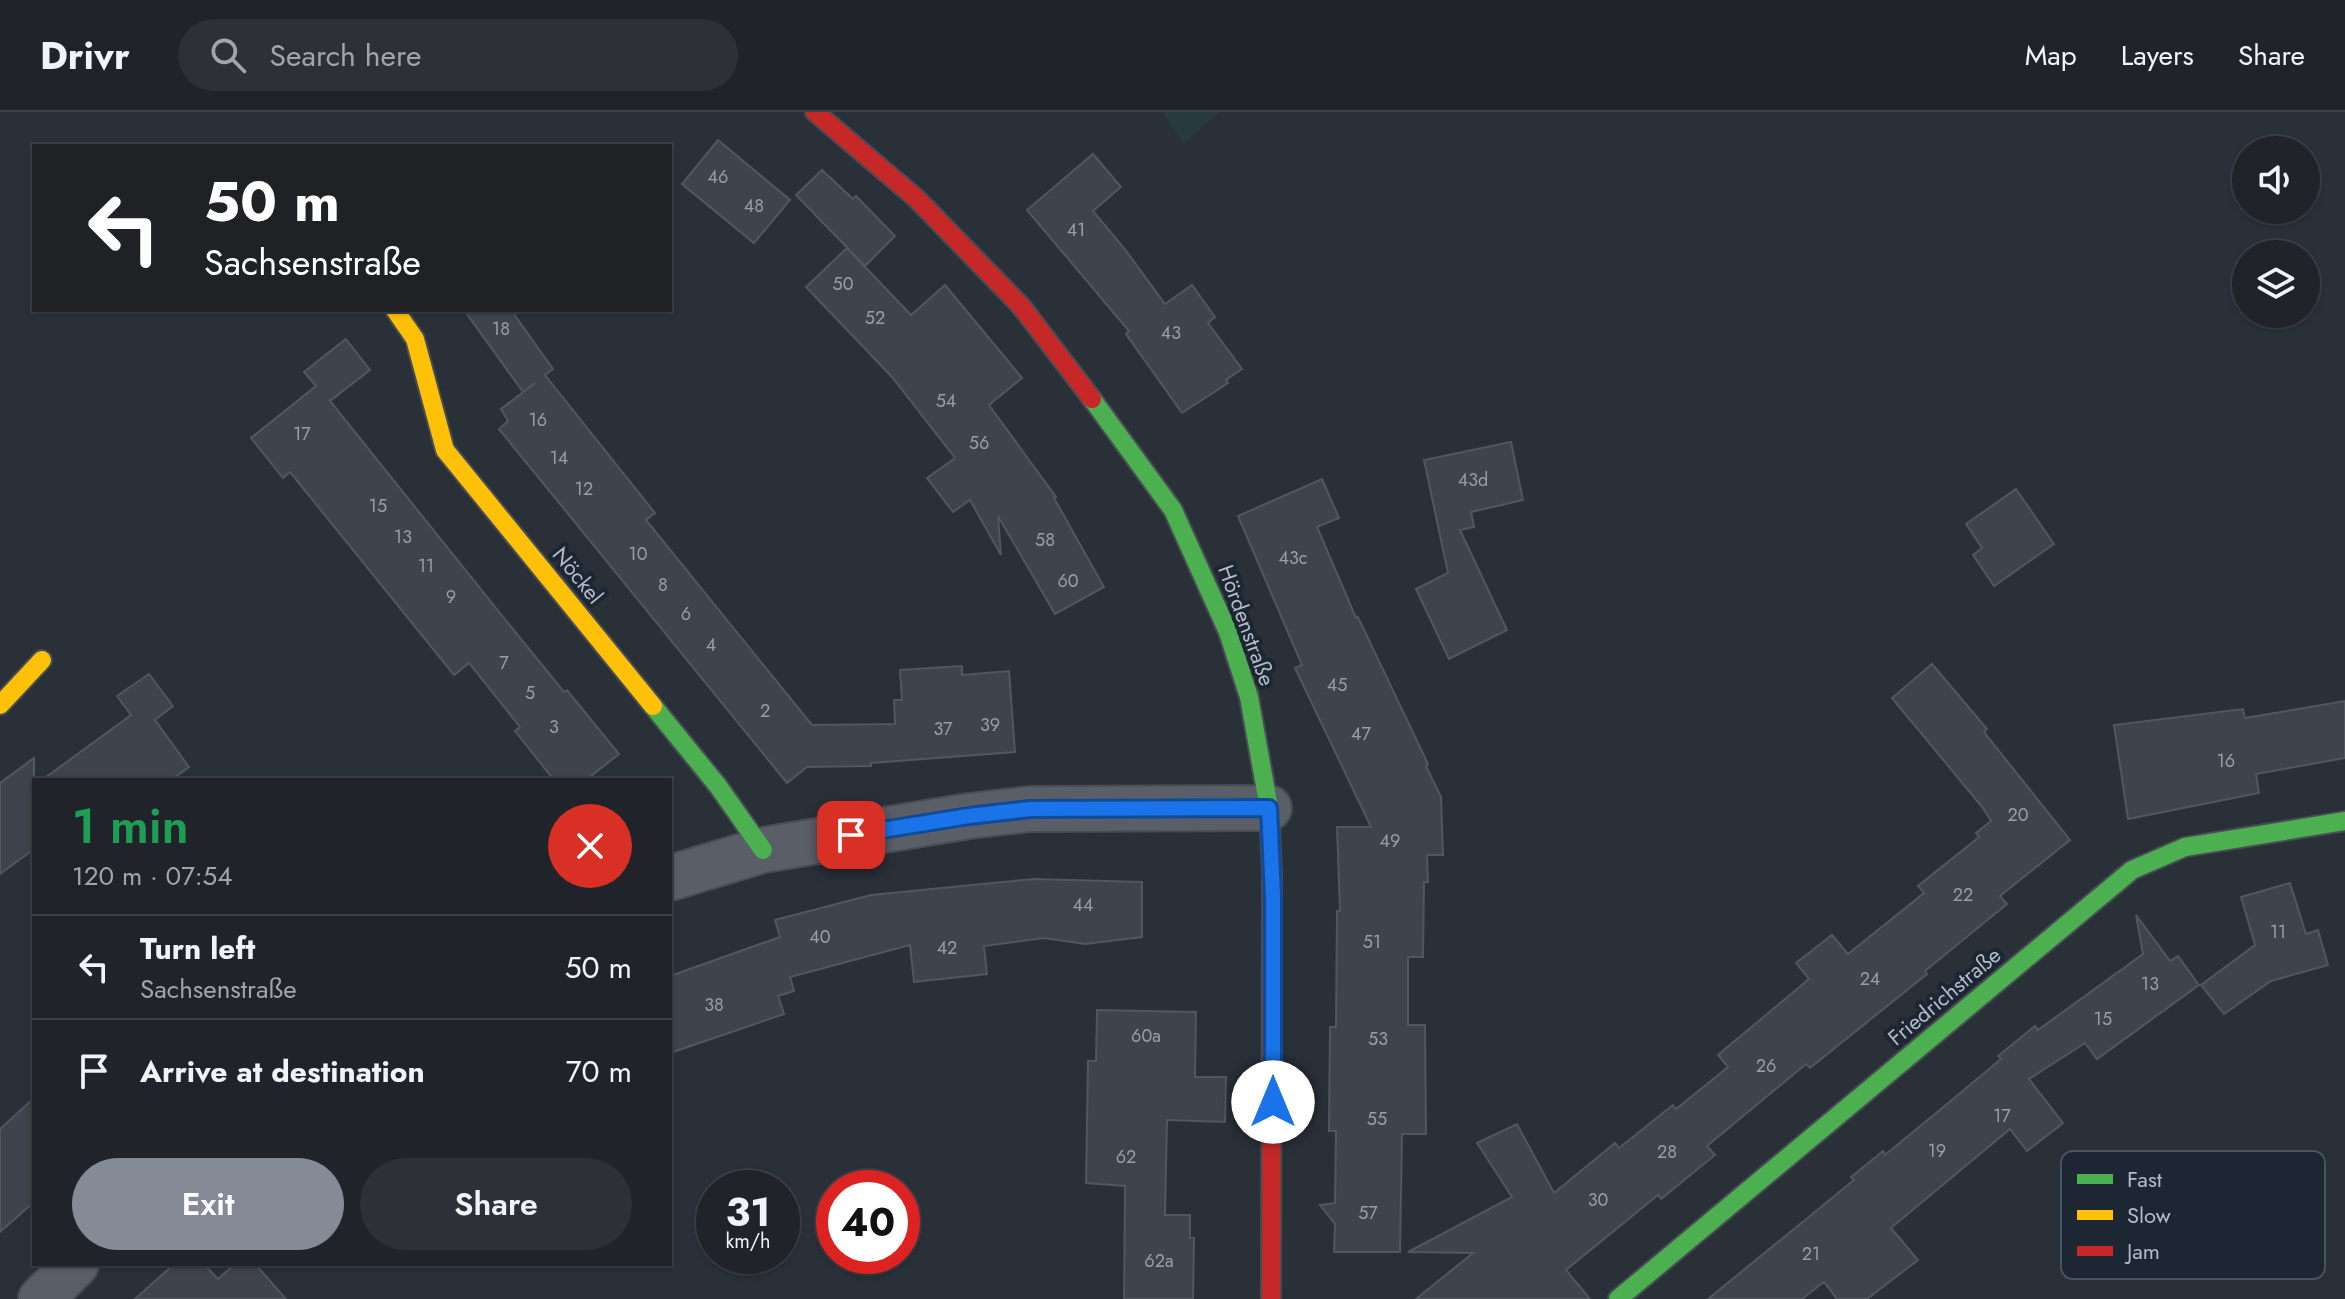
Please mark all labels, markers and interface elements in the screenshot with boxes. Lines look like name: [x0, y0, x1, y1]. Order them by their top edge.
search box: [178, 19, 738, 91]
text: Drivr: [40, 28, 130, 83]
icon: search: [206, 33, 250, 77]
text: Search here: [270, 34, 421, 77]
text: Map: [2025, 35, 2077, 76]
text: Layers: [2121, 35, 2194, 76]
text: Share: [2238, 35, 2305, 76]
map controls: [2232, 136, 2320, 328]
button: sound: [2232, 136, 2320, 224]
text: 50 m: [204, 161, 340, 242]
house number: 46: [708, 164, 728, 190]
icon: left: [72, 176, 176, 280]
house number: 48: [744, 193, 764, 219]
house number: 41: [1067, 217, 1085, 243]
text: Sachsenstraße: [204, 236, 421, 288]
button: layers: [2232, 240, 2320, 328]
house number: 50: [833, 271, 854, 297]
house number: 52: [865, 305, 885, 331]
house number: 18: [492, 316, 510, 342]
house number: 43: [1161, 320, 1181, 346]
house number: 54: [936, 388, 956, 414]
house number: 16: [529, 407, 547, 433]
house number: 17: [293, 421, 311, 447]
house number: 56: [969, 430, 989, 456]
house number: 14: [550, 445, 568, 471]
house number: 43d: [1458, 467, 1488, 493]
house number: 12: [575, 476, 593, 502]
house number: 15: [369, 493, 387, 519]
house number: 13: [394, 524, 412, 550]
house number: 58: [1035, 527, 1055, 553]
street label: Nöckel: [545, 540, 611, 610]
house number: 10: [629, 541, 648, 567]
house number: 43c: [1279, 545, 1307, 571]
house number: 11: [418, 553, 434, 579]
street label: Hördenstraße: [1210, 560, 1284, 690]
house number: 60: [1057, 568, 1079, 594]
house number: 8: [658, 572, 668, 598]
house number: 9: [446, 584, 456, 610]
house number: 6: [681, 601, 691, 627]
house number: 4: [706, 632, 716, 658]
house number: 7: [499, 650, 509, 676]
house number: 45: [1327, 672, 1347, 698]
house number: 5: [525, 680, 535, 706]
house number: 2: [760, 698, 770, 724]
house number: 39: [980, 712, 1000, 738]
house number: 3: [549, 714, 559, 740]
house number: 37: [933, 716, 953, 742]
house number: 47: [1351, 721, 1372, 747]
house number: 16: [2217, 748, 2235, 774]
text: 1 min: [72, 792, 189, 861]
pin: [817, 801, 885, 869]
house number: 20: [2007, 802, 2029, 828]
button: close: [548, 804, 632, 888]
icon: arrive: [829, 813, 873, 857]
house number: 49: [1380, 828, 1400, 854]
text: 120 m · 07:54: [72, 857, 232, 895]
house number: 22: [1953, 882, 1973, 908]
house number: 44: [1073, 892, 1094, 918]
house number: 11: [2270, 919, 2286, 945]
house number: 40: [809, 924, 831, 950]
text: Turn left: [140, 927, 255, 970]
house number: 51: [1363, 929, 1381, 955]
house number: 42: [937, 935, 957, 961]
street label: Friedrichstraße: [1880, 939, 2008, 1053]
icon: left: [72, 945, 116, 989]
text: 50 m: [565, 946, 632, 989]
house number: 24: [1860, 966, 1880, 992]
text: Sachsenstraße: [140, 970, 297, 1008]
house number: 13: [2141, 971, 2159, 997]
house number: 38: [704, 992, 724, 1018]
house number: 15: [2094, 1006, 2112, 1032]
house number: 60a: [1131, 1023, 1161, 1049]
house number: 53: [1368, 1026, 1388, 1052]
icon: arrive: [72, 1049, 116, 1093]
text: Arrive at destination: [140, 1050, 425, 1093]
text: 70 m: [566, 1050, 632, 1093]
house number: 26: [1756, 1053, 1776, 1079]
position arrow: [1231, 1060, 1315, 1144]
house number: 17: [1993, 1103, 2011, 1129]
house number: 55: [1367, 1106, 1387, 1132]
house number: 19: [1928, 1138, 1946, 1164]
house number: 28: [1657, 1139, 1677, 1165]
house number: 62: [1116, 1144, 1136, 1170]
legend: [2061, 1151, 2325, 1279]
button: Exit: [72, 1158, 344, 1250]
button: Share: [360, 1158, 632, 1250]
text: Fast: [2127, 1163, 2163, 1195]
speed limit sign: 40: [816, 1170, 920, 1274]
text: 31: [725, 1183, 771, 1241]
house number: 30: [1588, 1187, 1609, 1213]
text: Slow: [2127, 1199, 2171, 1231]
house number: 57: [1358, 1200, 1378, 1226]
text: km/h: [725, 1227, 771, 1256]
text: Jam: [2124, 1235, 2160, 1267]
house number: 21: [1802, 1241, 1820, 1267]
house number: 62a: [1144, 1248, 1174, 1274]

